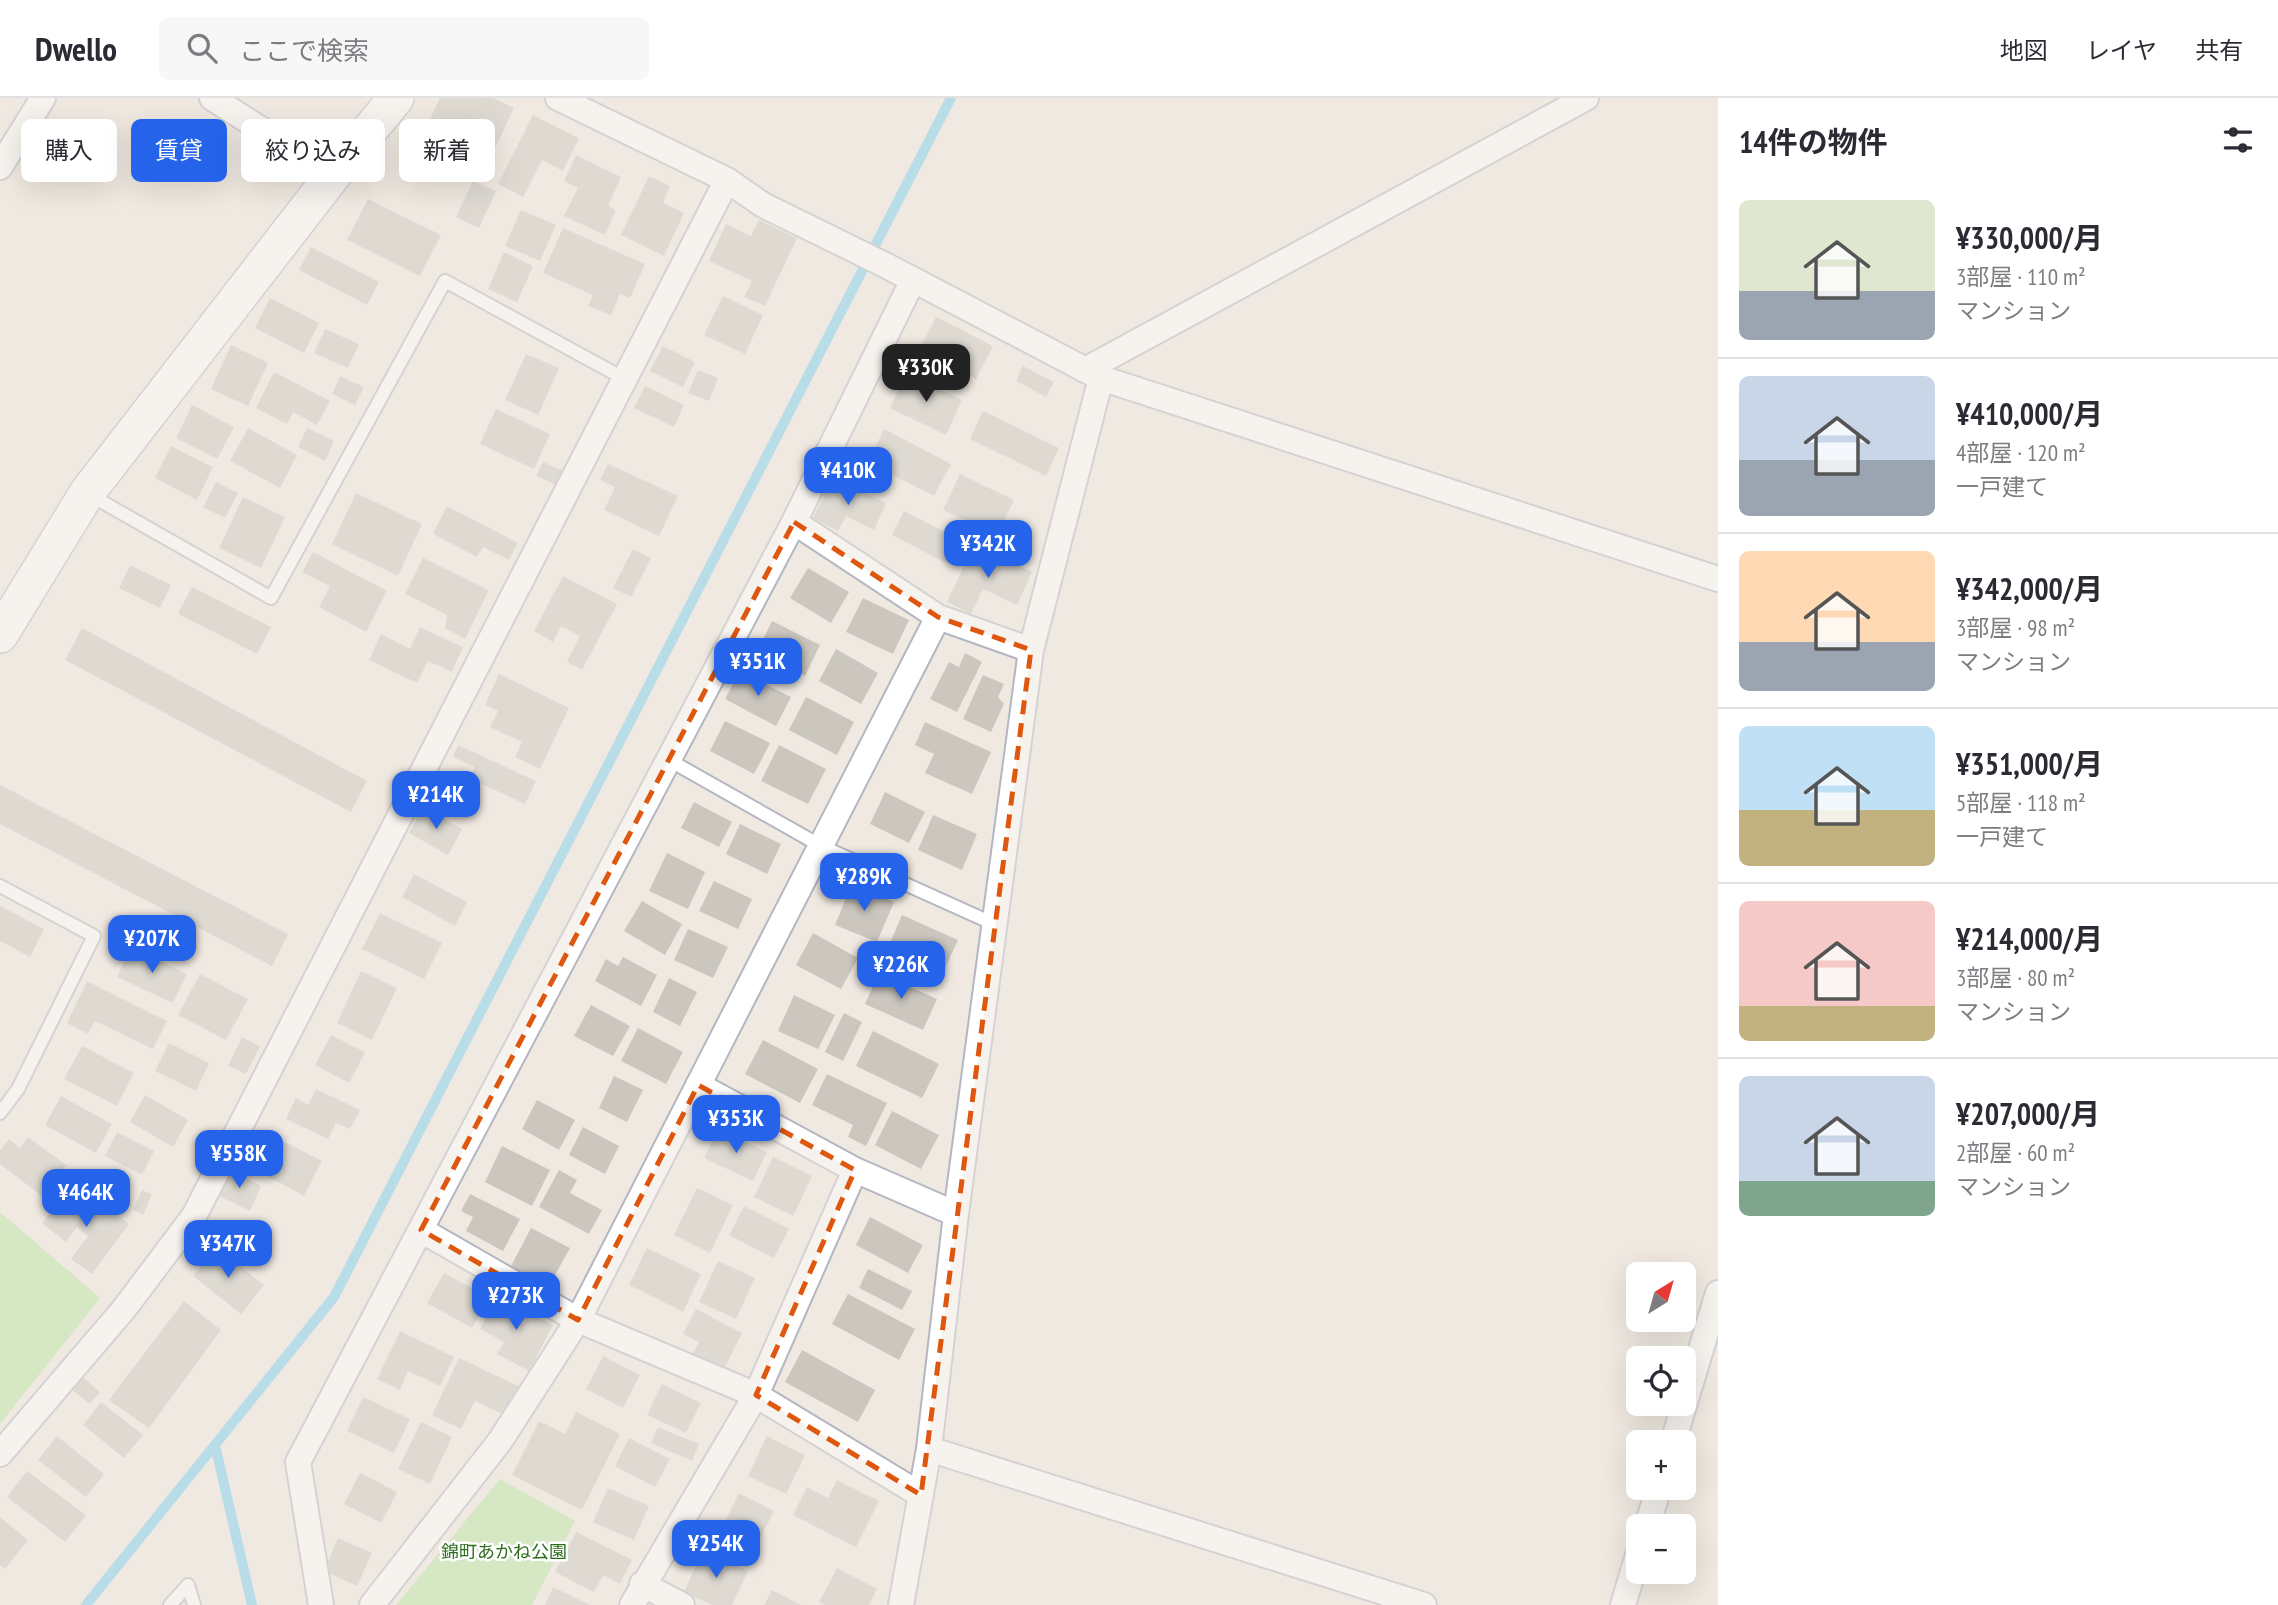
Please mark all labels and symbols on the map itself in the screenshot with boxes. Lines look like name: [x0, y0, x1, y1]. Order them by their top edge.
pin: ¥330K: [877, 344, 975, 404]
pin: ¥410K: [799, 448, 897, 507]
pin: ¥342K: [939, 520, 1037, 580]
pin: ¥351K: [709, 638, 807, 698]
pin: ¥214K: [387, 772, 485, 831]
pin: ¥289K: [815, 854, 913, 913]
pin: ¥207K: [103, 916, 201, 975]
pin: ¥226K: [852, 942, 950, 1001]
pin: ¥353K: [687, 1096, 785, 1155]
pin: ¥558K: [190, 1130, 288, 1190]
pin: ¥464K: [37, 1170, 135, 1229]
pin: ¥347K: [179, 1220, 277, 1280]
north arrow: [1626, 1262, 1696, 1332]
pin: ¥273K: [467, 1272, 565, 1332]
pin: ¥254K: [667, 1520, 765, 1580]
park label: 錦町あかね公園: [441, 1540, 567, 1563]

